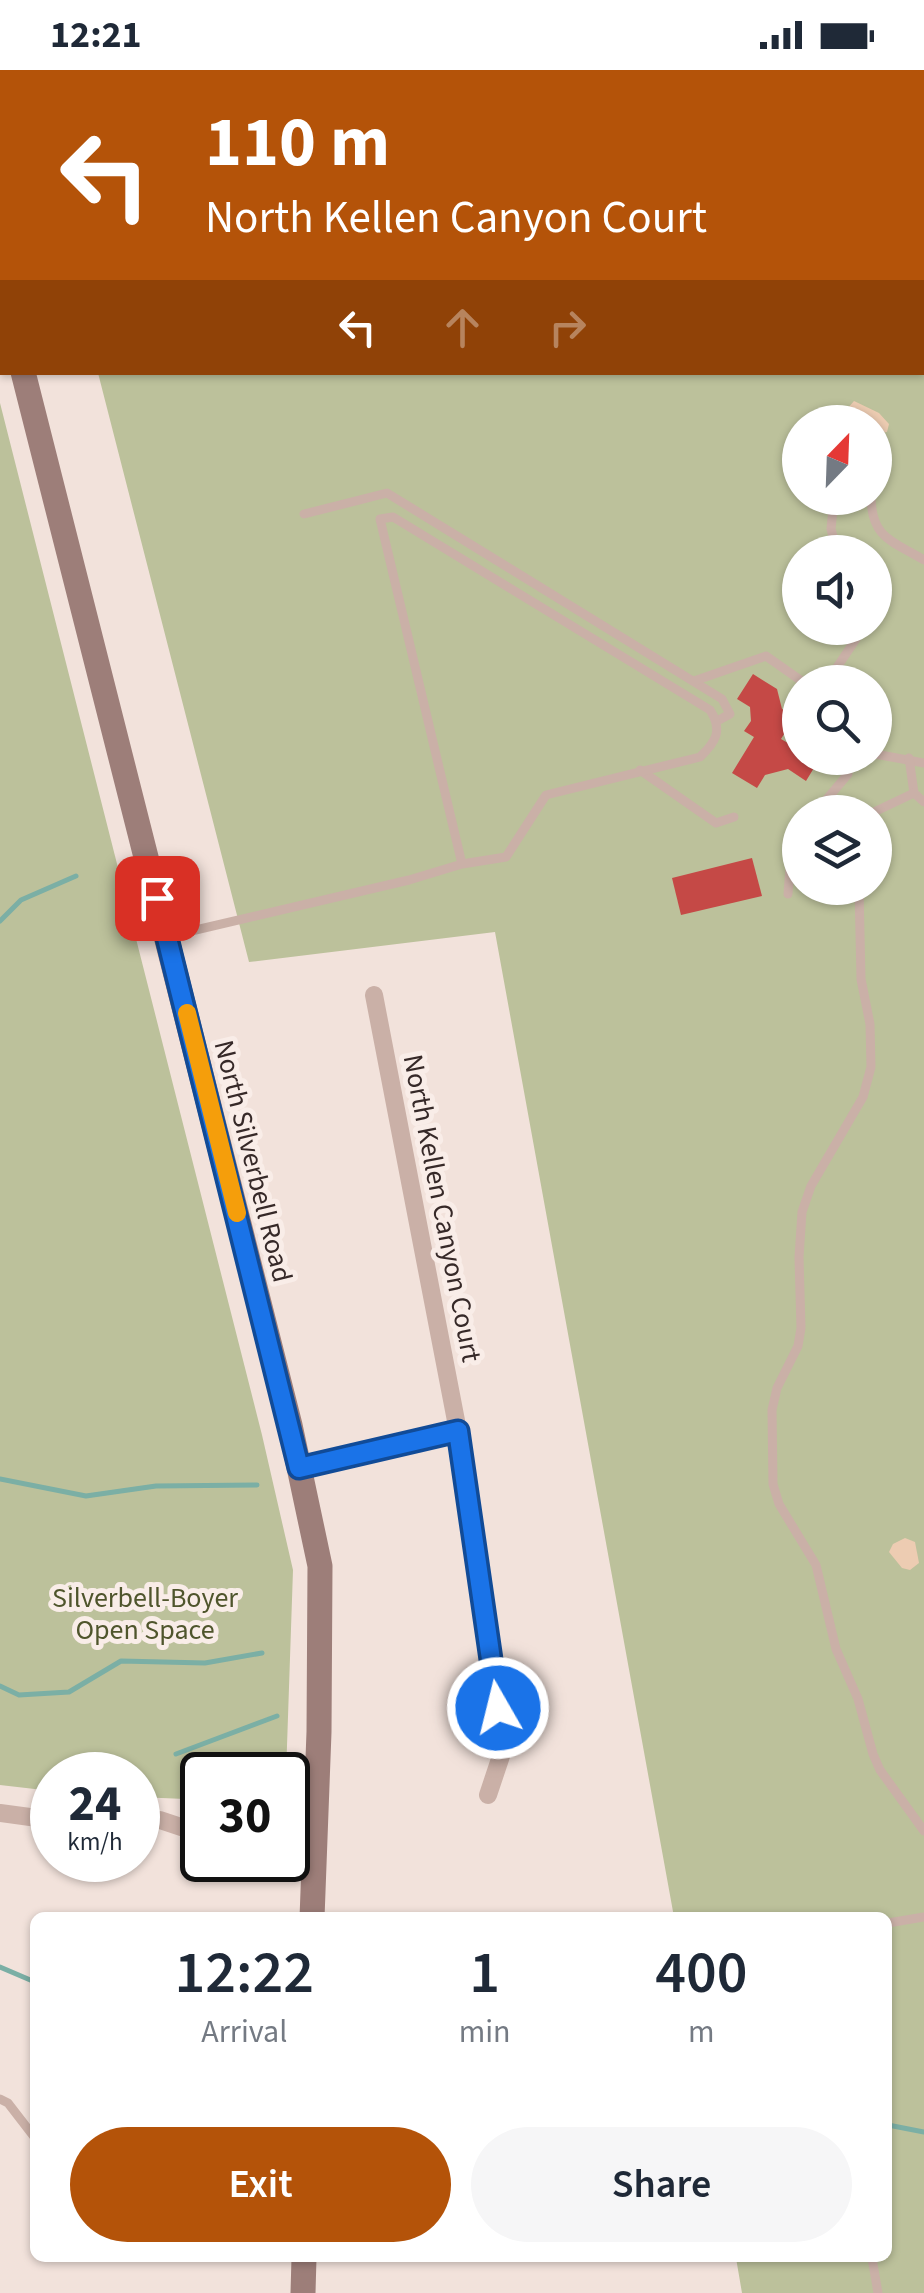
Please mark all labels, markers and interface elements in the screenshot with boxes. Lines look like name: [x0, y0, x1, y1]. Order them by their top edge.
text: 12:21: [50, 8, 142, 62]
text: 110 m: [205, 93, 390, 193]
icon: left: [40, 110, 170, 240]
text: North Kellen Canyon Court: [205, 186, 707, 250]
icon: left: [330, 300, 385, 355]
icon: ahead: [435, 300, 490, 355]
icon: right: [540, 300, 595, 355]
north arrow: [782, 405, 892, 515]
map controls: [782, 405, 892, 905]
button: sound: [782, 535, 892, 645]
button: search: [782, 665, 892, 775]
button: layers: [782, 795, 892, 905]
pin: [115, 856, 200, 941]
icon: arrive: [130, 871, 185, 926]
street label: North Silverbell Road: [204, 1036, 302, 1287]
street label: North Kellen Canyon Court: [393, 1051, 492, 1366]
park label: Silverbell-Boyer Open Space: [52, 1578, 238, 1650]
position arrow: [446, 1656, 550, 1760]
speed limit sign: 30: [180, 1752, 310, 1882]
text: 24: [69, 1769, 121, 1840]
text: km/h: [67, 1824, 123, 1860]
text: 12:22: [175, 1931, 314, 2016]
text: 1: [469, 1931, 500, 2016]
text: 400: [655, 1931, 747, 2016]
text: Arrival: [201, 2009, 287, 2055]
text: min: [459, 2009, 511, 2055]
text: m: [688, 2009, 715, 2055]
button: Exit: [70, 2127, 451, 2242]
button: Share: [471, 2127, 852, 2242]

